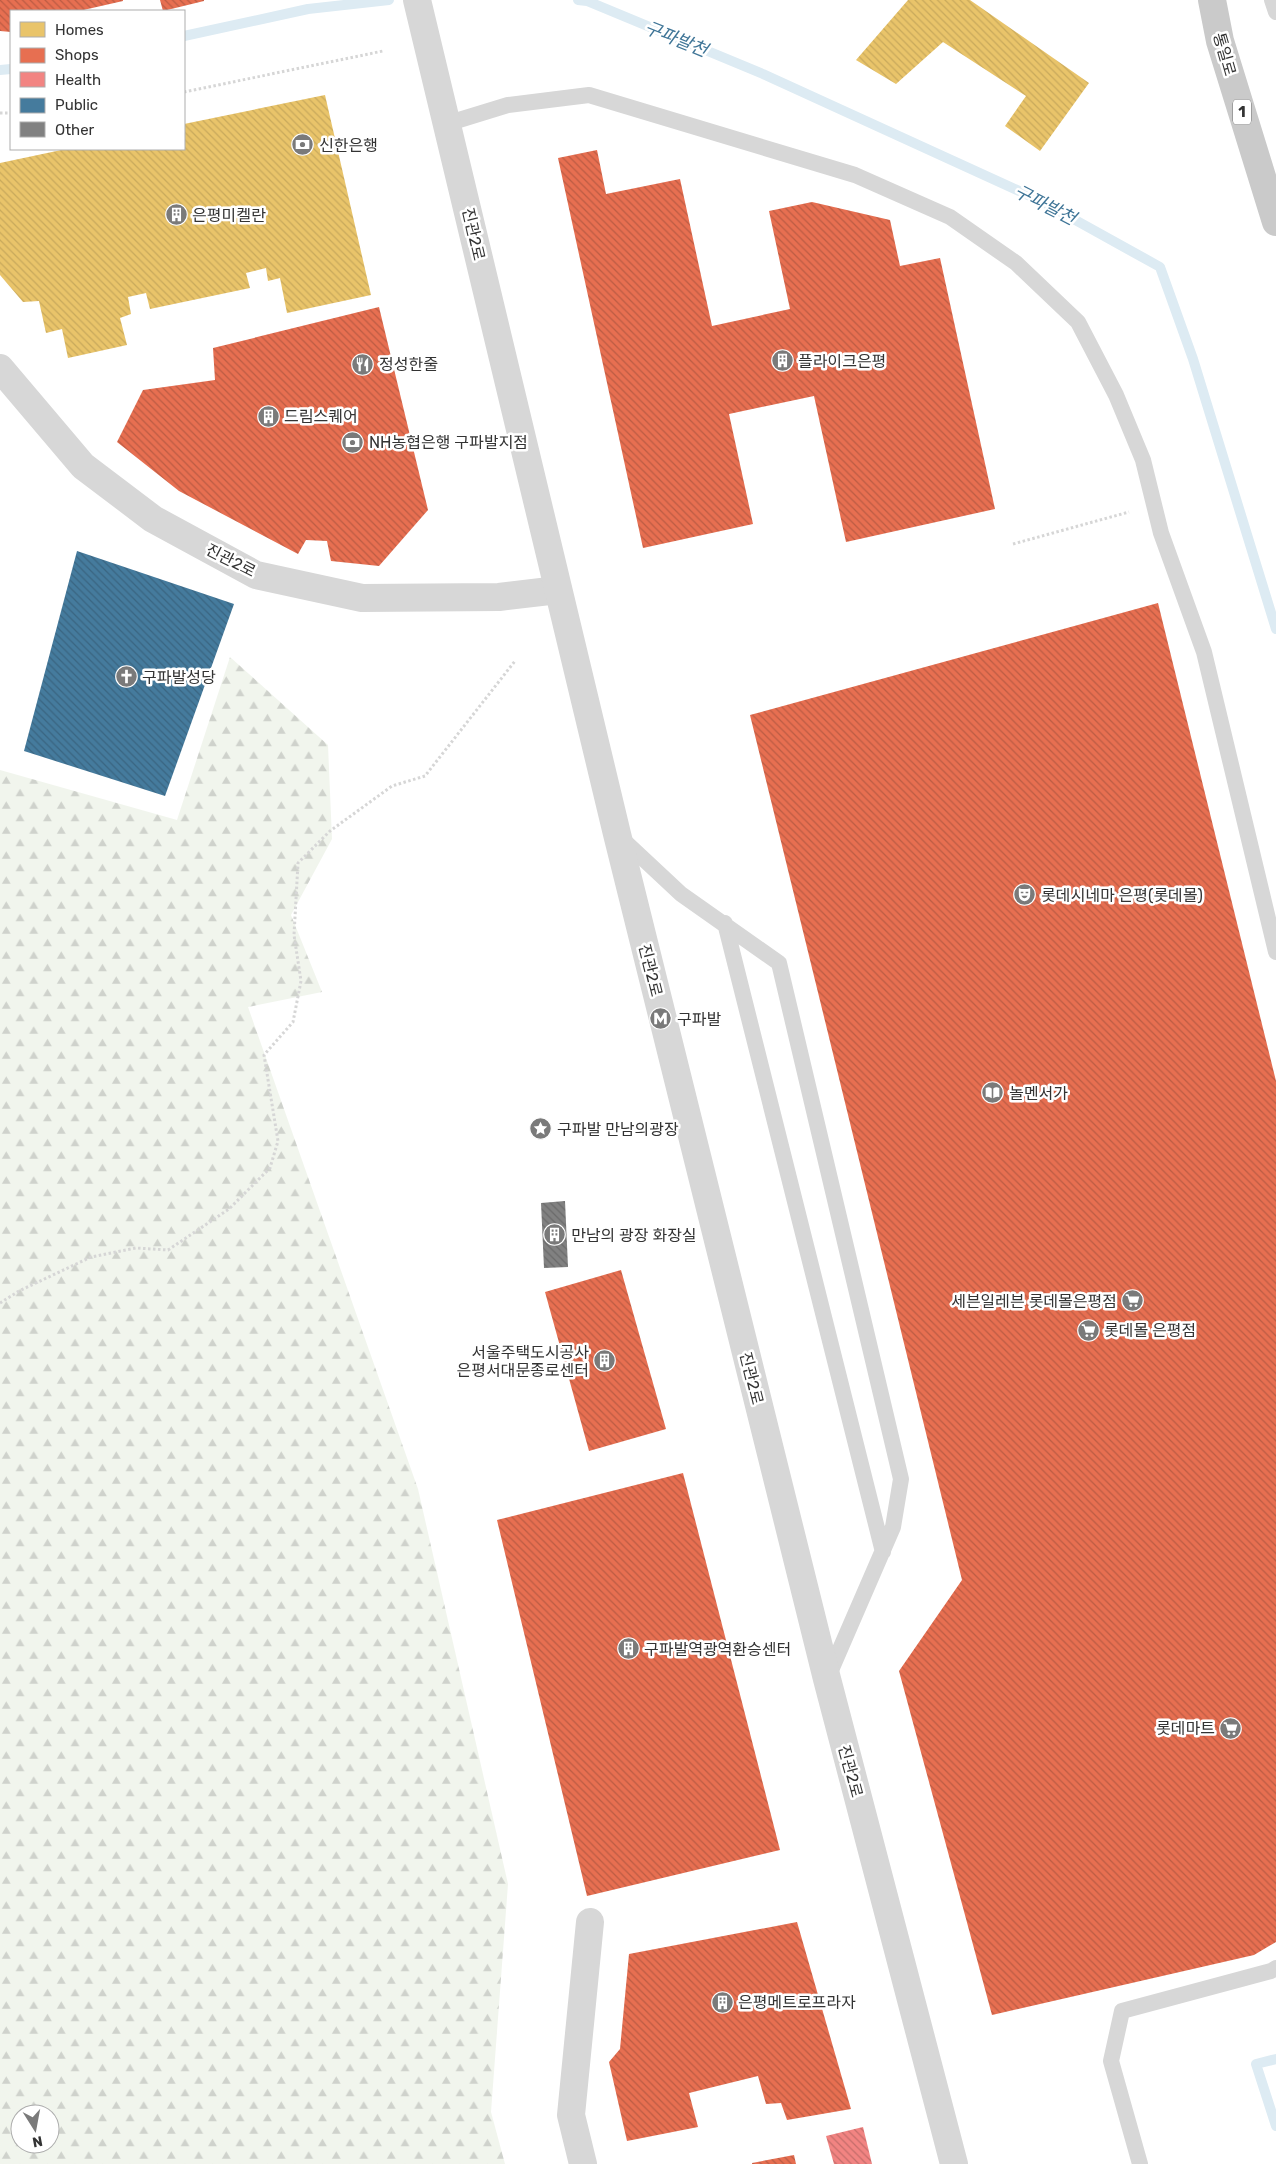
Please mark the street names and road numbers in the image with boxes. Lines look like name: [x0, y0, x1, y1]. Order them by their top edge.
street label: 통일로: [1209, 30, 1240, 78]
road number: 1: [1233, 100, 1251, 124]
street label: 진관2로: [458, 206, 489, 263]
street label: 진관2로: [203, 540, 259, 581]
street label: 진관2로: [635, 942, 666, 999]
street label: 진관2로: [736, 1350, 767, 1407]
street label: 진관2로: [834, 1743, 867, 1800]

